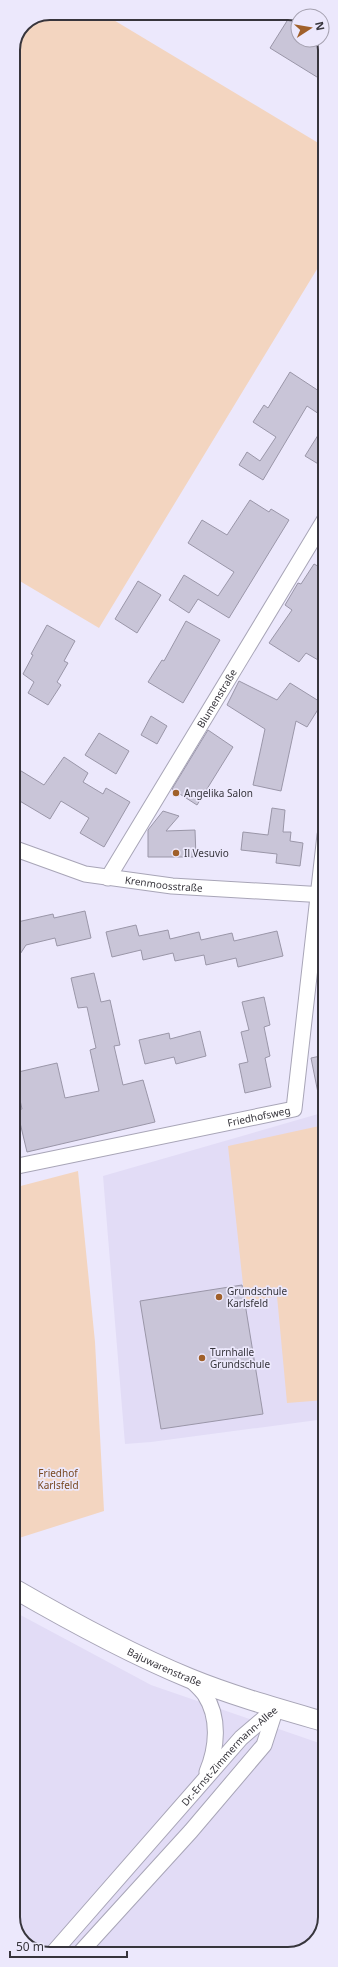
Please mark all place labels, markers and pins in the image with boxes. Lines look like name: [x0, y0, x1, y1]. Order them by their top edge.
place label: Angelika Salon: [184, 786, 253, 800]
marker: Angelika Salon: [171, 788, 181, 798]
place label: Il Vesuvio: [184, 846, 229, 860]
marker: Il Vesuvio: [171, 848, 181, 858]
place label: Grundschule Karlsfeld: [227, 1284, 287, 1310]
marker: Grundschule Karlsfeld: [214, 1292, 224, 1302]
place label: Turnhalle Grundschule: [210, 1345, 270, 1371]
marker: Turnhalle Grundschule: [197, 1353, 207, 1363]

